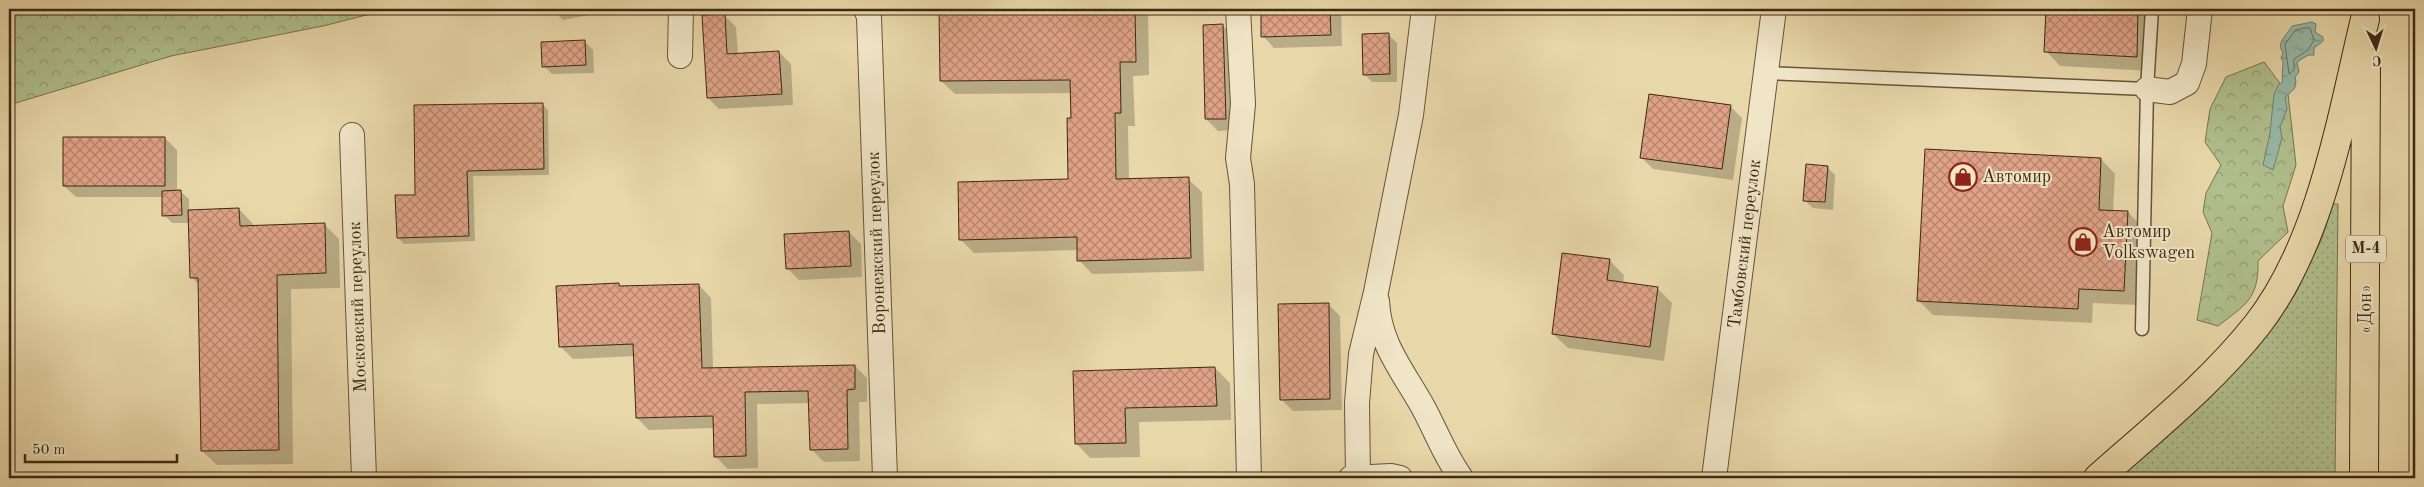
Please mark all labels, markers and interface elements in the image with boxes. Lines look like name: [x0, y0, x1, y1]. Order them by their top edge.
north arrow: [2352, 22, 2402, 72]
text: С: [2372, 53, 2382, 67]
street label: Воронежский переулок: [865, 151, 889, 335]
street label: Тамбовский переулок: [1726, 158, 1764, 330]
shop icon: Автомир: [1948, 162, 1978, 192]
place label: Автомир: [1982, 168, 2051, 186]
street label: Московский переулок: [346, 221, 370, 393]
place label: Автомир Volkswagen: [2102, 223, 2195, 262]
shop icon: Автомир Volkswagen: [2068, 227, 2098, 257]
road number: М-4: [2346, 235, 2386, 262]
street label: «Дон»: [2357, 284, 2375, 334]
scale bar: [25, 432, 178, 464]
text: 50 m: [32, 443, 66, 458]

